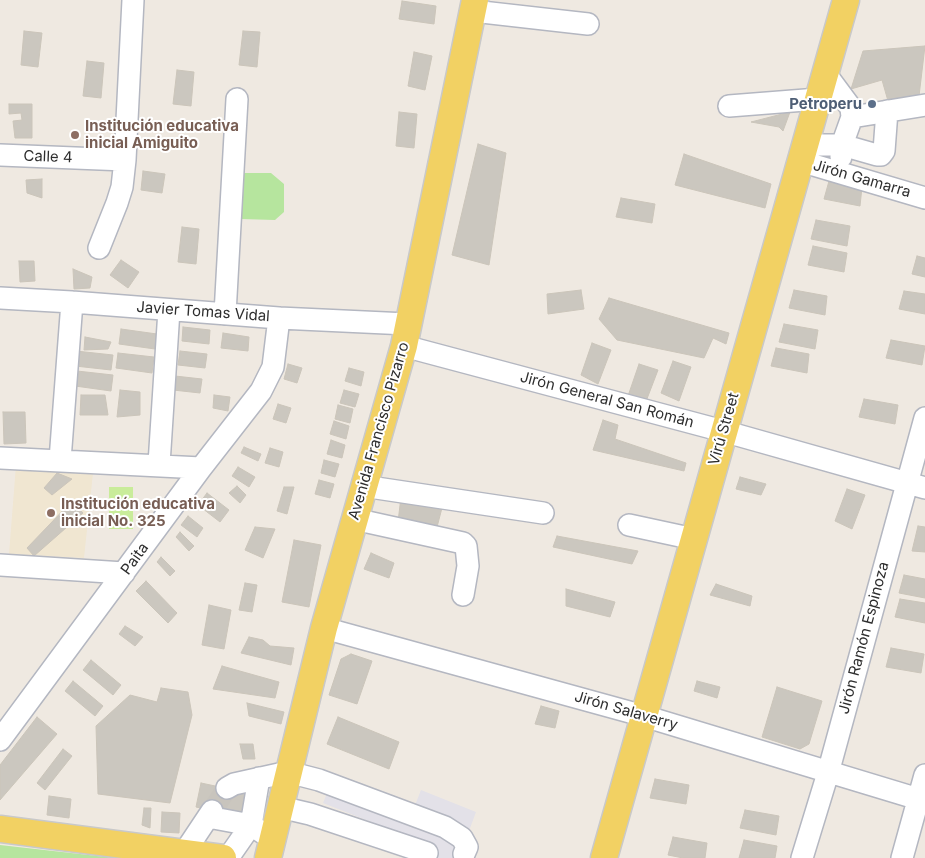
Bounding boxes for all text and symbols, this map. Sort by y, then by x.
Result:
place label: Petroperu [789,95,862,113]
marker: Petroperu [866,98,878,110]
place label: Institución educativa inicial Amiguito [85,117,239,152]
marker: Institución educativa inicial Amiguito [69,129,81,141]
street label: Calle 4 [23,147,73,167]
street label: Jirón Gamarra [811,156,913,202]
street label: Javier Tomas Vidal [136,298,270,326]
street label: Avenida Francisco Pizarro [345,340,413,522]
street label: Jirón General San Román [518,368,696,432]
street label: Virú Street [705,390,743,468]
place label: Institución educativa inicial No. 325 [61,495,215,530]
marker: Institución educativa inicial No. 325 [45,507,57,519]
street label: Paita [117,540,153,578]
street label: Jirón Ramón Espinoza [835,560,893,716]
street label: Jirón Salaverry [572,688,680,734]

